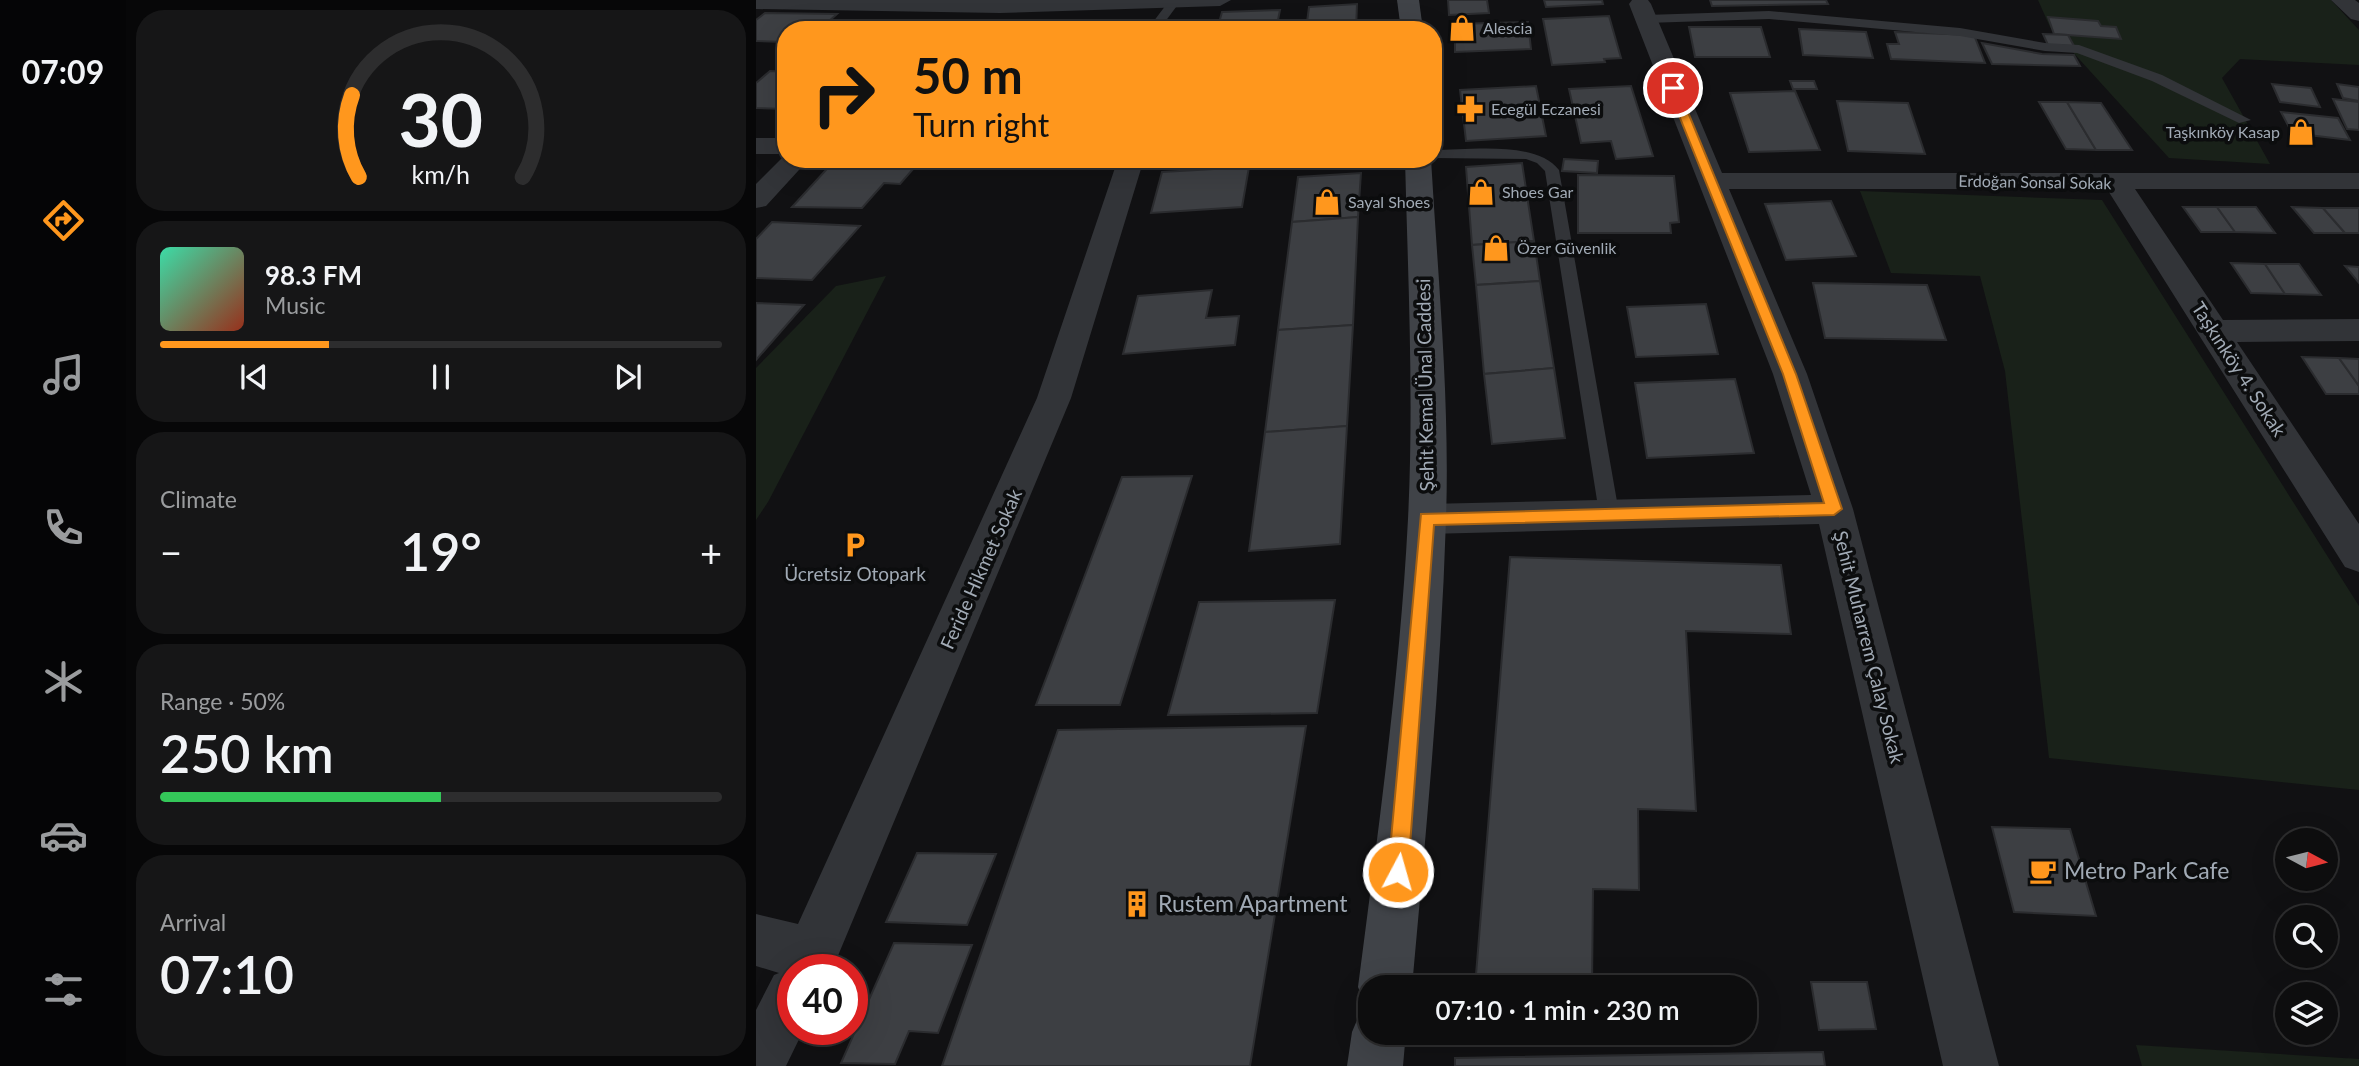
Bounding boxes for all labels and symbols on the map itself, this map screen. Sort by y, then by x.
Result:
shop icon: Alescia [1447,13,1477,43]
place label: Alescia [1483,18,1532,37]
pin [1643,58,1703,118]
pharmacy icon: Ecegül Eczanesi [1455,94,1485,124]
place label: Ecegül Eczanesi [1491,99,1601,118]
shop icon: Taşkınköy Kasap [2286,117,2316,147]
place label: Taşkınköy Kasap [2166,122,2280,141]
street label: Erdoğan Sonsal Sokak [1958,171,2113,192]
shop icon: Shoes Gar [1466,177,1496,207]
place label: Shoes Gar [1502,182,1574,201]
shop icon: Sayal Shoes [1312,187,1342,217]
place label: Sayal Shoes [1348,192,1430,211]
shop icon: Özer Güvenlik [1481,233,1511,263]
place label: Özer Güvenlik [1517,238,1617,257]
street label: Şehit Kemal Ünal Caddesi [1411,278,1438,492]
street label: Taşkınköy 4. Sokak [2187,297,2292,440]
street label: Feride Hikmet Sokak [935,485,1026,652]
street label: Şehit Muharrem Çalay Sokak [1829,528,1910,766]
parking icon: Ücretsiz Otopark [840,530,870,560]
place label: Ücretsiz Otopark [784,562,926,585]
north arrow [2275,828,2338,891]
position arrow [1361,835,1435,909]
cafe icon: Metro Park Cafe [2028,856,2058,886]
place label: Metro Park Cafe [2064,856,2229,884]
building icon: Rustem Apartment [1122,889,1152,919]
place label: Rustem Apartment [1158,889,1348,917]
speed limit sign: 40 [777,954,868,1045]

